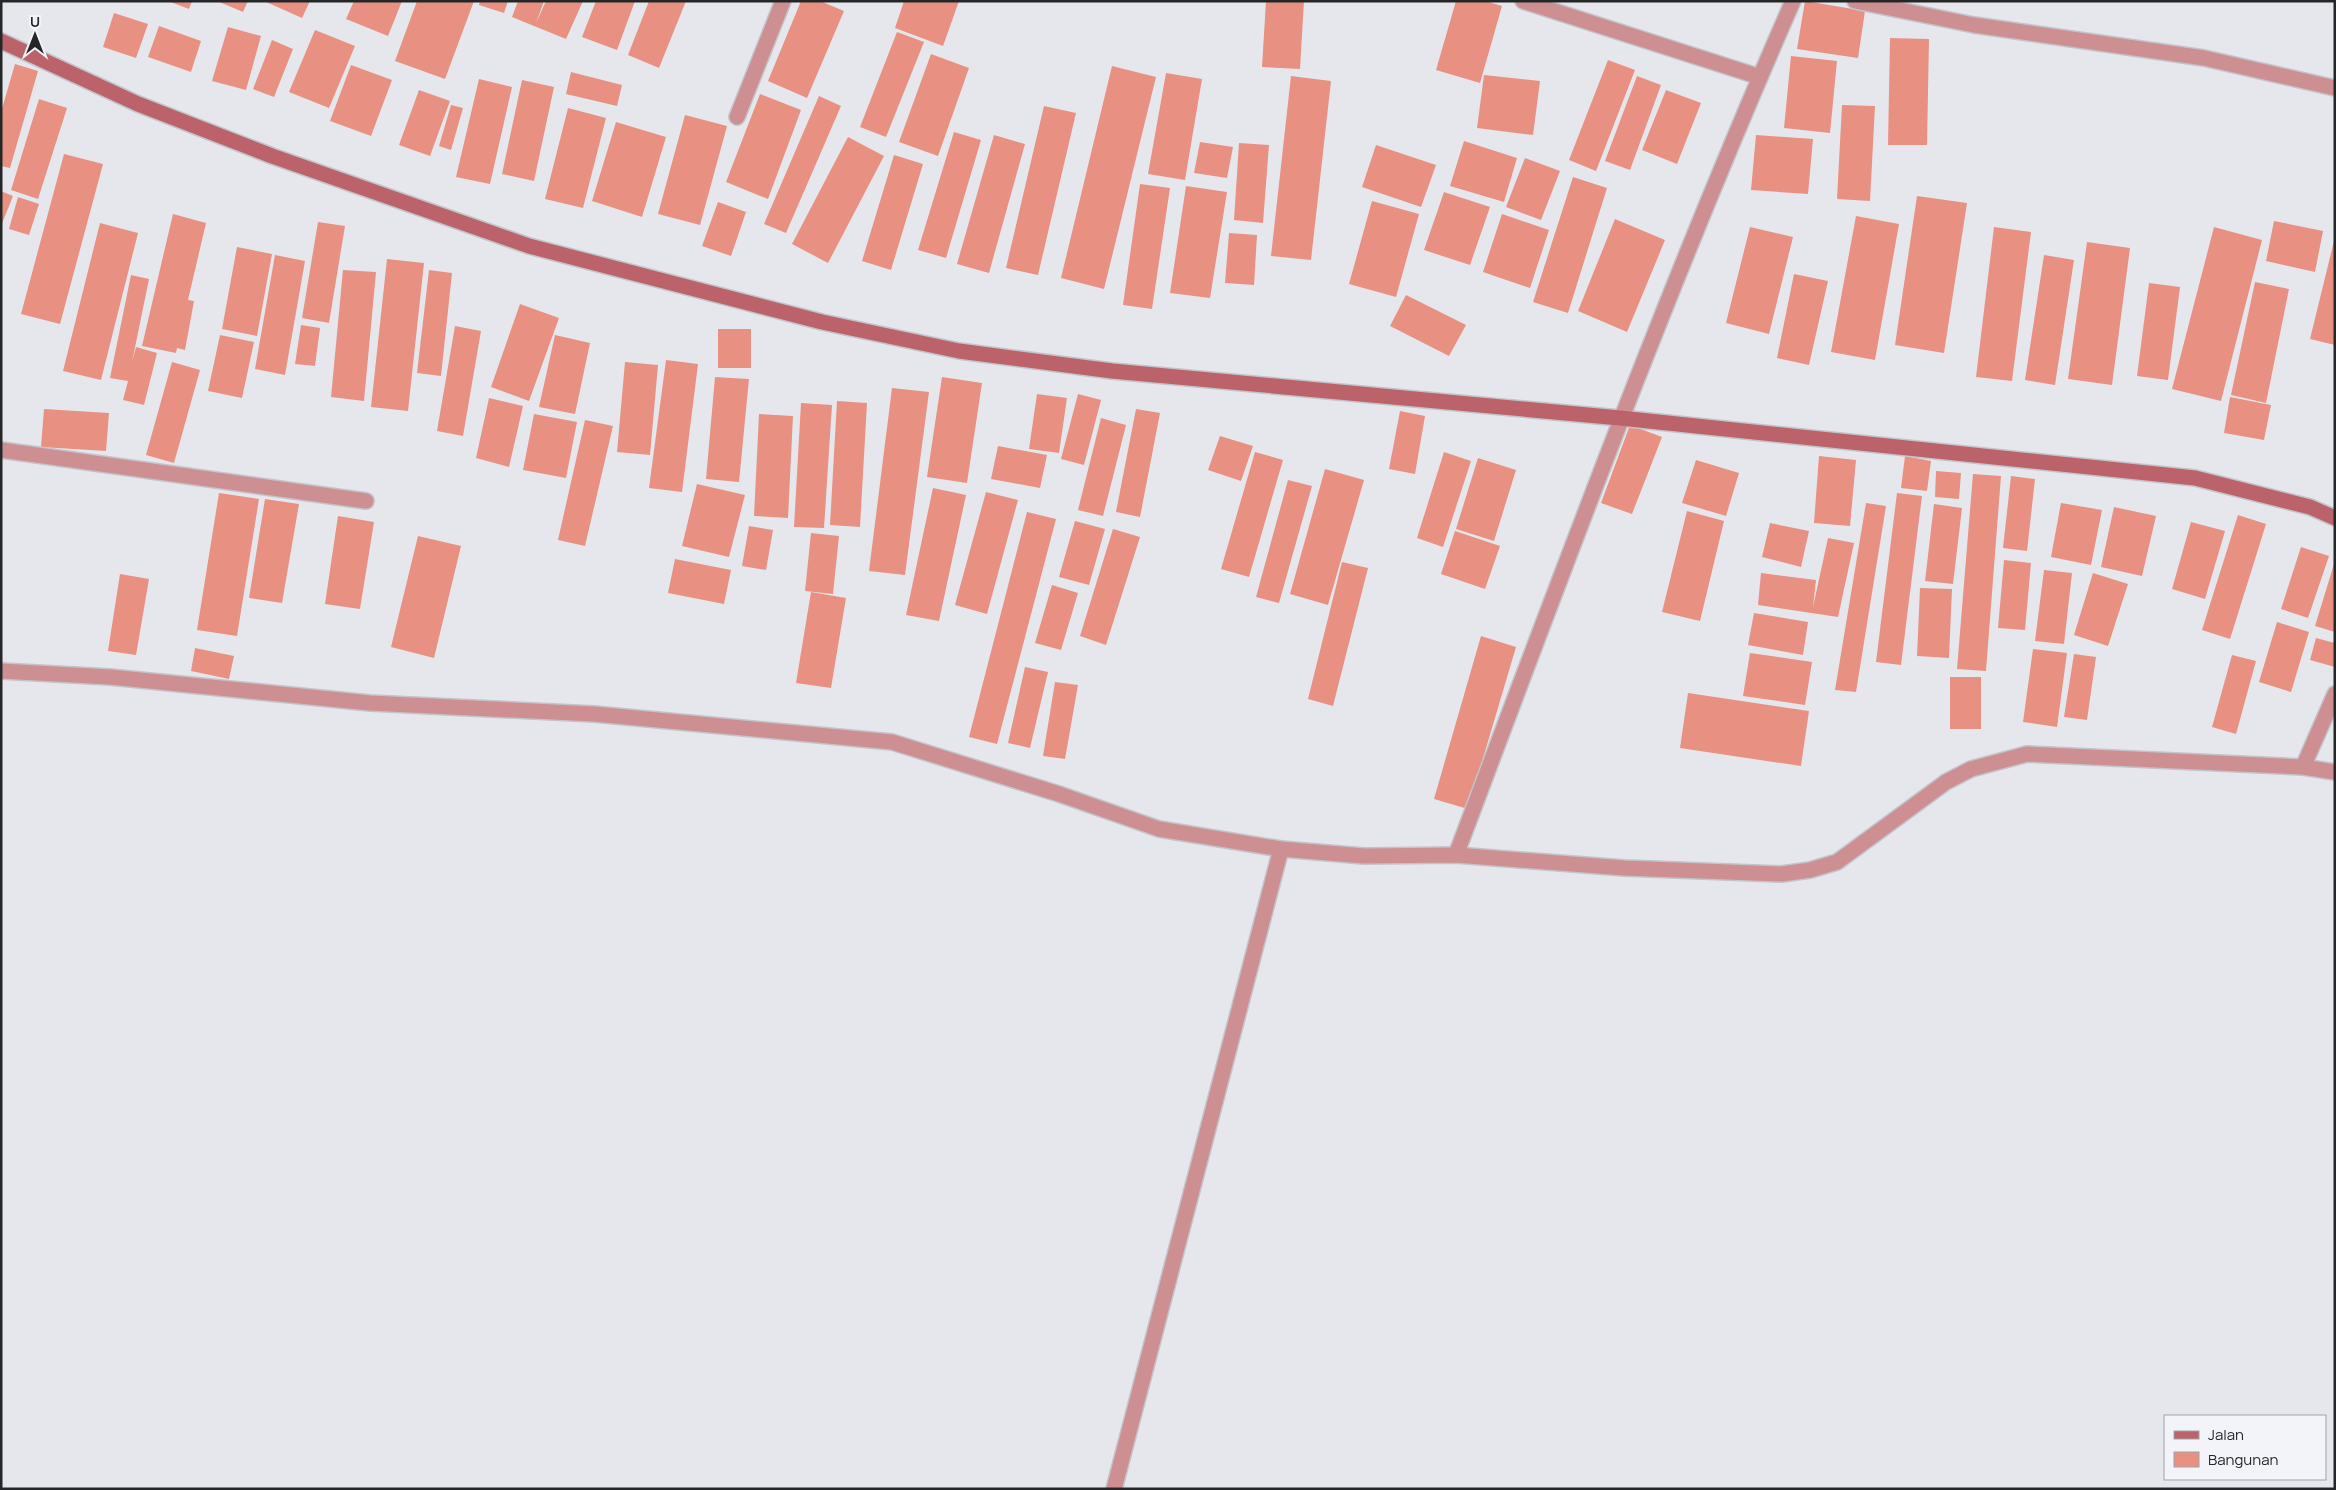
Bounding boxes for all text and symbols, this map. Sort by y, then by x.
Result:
north arrow [10,10,60,60]
text: U [30,12,40,31]
legend [2164,1415,2326,1480]
text: Jalan [2208,1424,2244,1445]
text: Bangunan [2208,1449,2278,1470]

